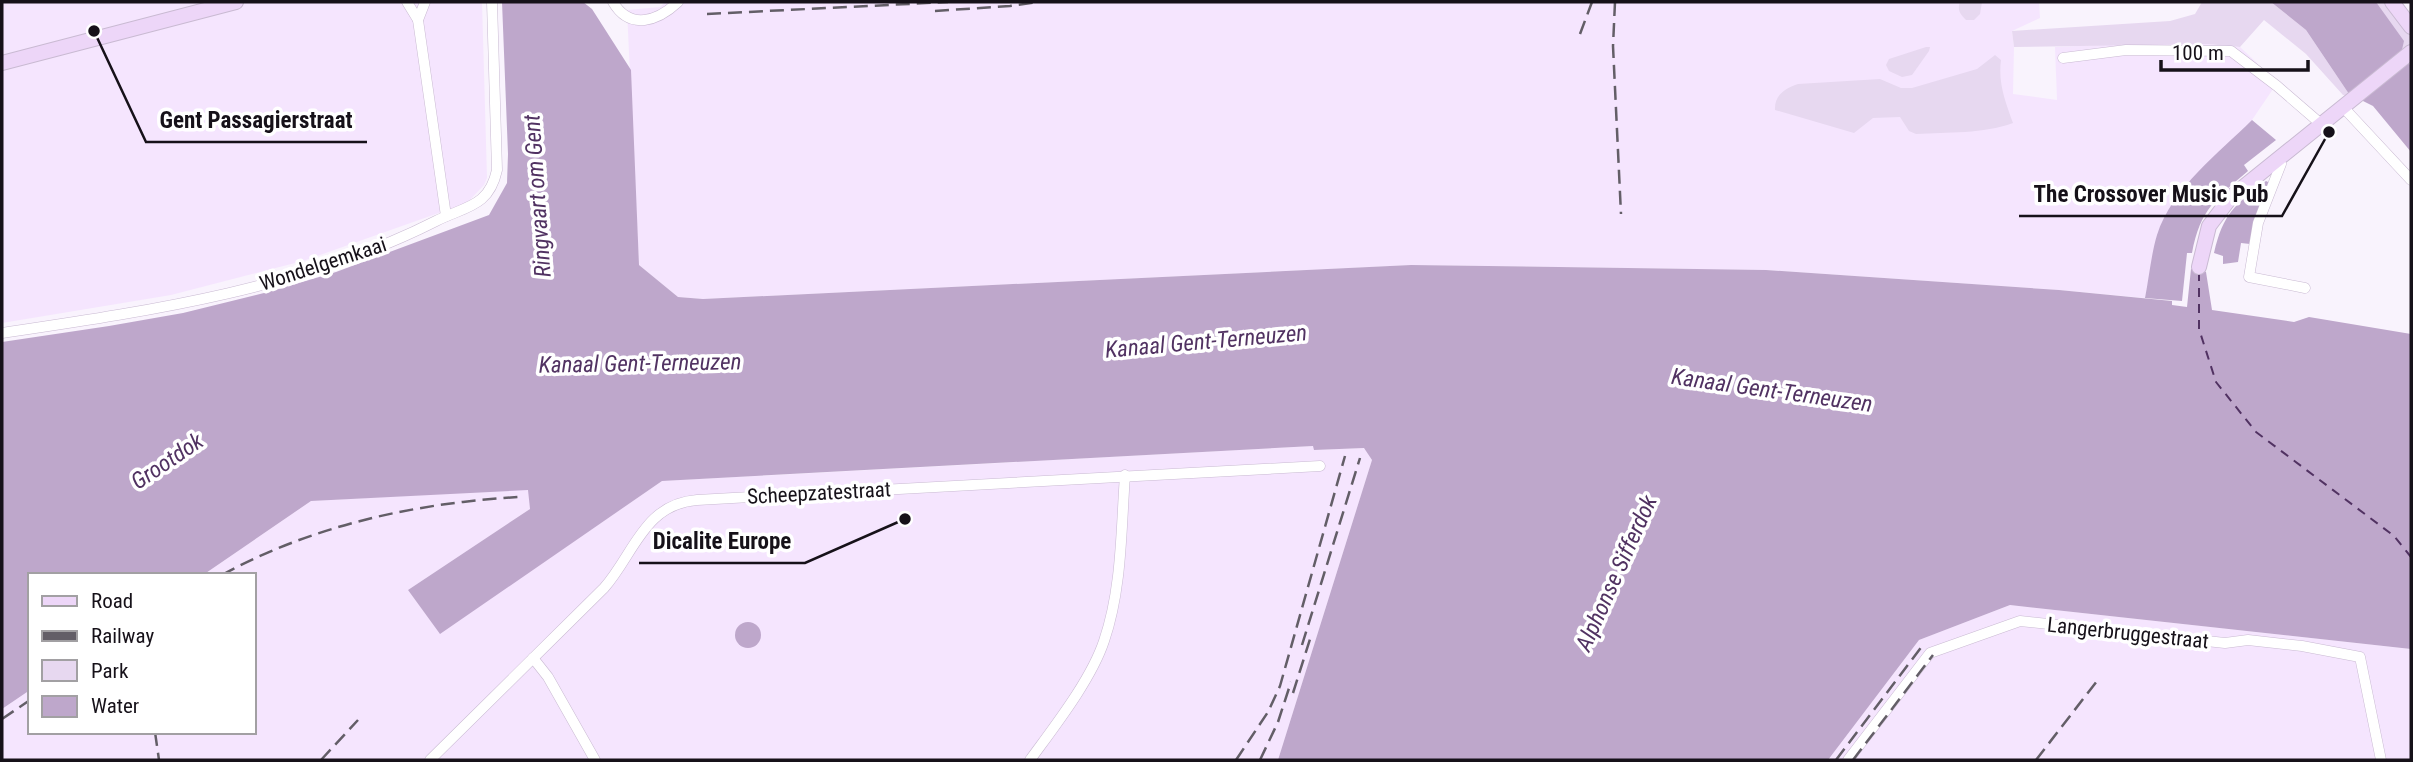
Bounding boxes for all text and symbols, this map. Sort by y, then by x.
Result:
scale bar [2161,28,2308,72]
text: 100 m [2172,41,2224,65]
callout: Gent Passagierstraat [146,98,367,142]
text: Gent Passagierstraat [159,107,353,134]
water label: Ringvaart om Gent [518,113,557,278]
callout: The Crossover Music Pub [2019,172,2282,216]
text: The Crossover Music Pub [2034,181,2268,208]
street label: Wondelgemkaai [257,232,389,296]
water label: Kanaal Gent-Terneuzen [1104,319,1308,364]
water label: Kanaal Gent-Terneuzen [538,348,742,379]
water label: Kanaal Gent-Terneuzen [1670,363,1874,418]
water label: Grootdok [126,427,209,495]
street label: Scheepzatestraat [746,477,892,509]
water label: Alphonse Sifferdok [1570,490,1663,656]
callout: Dicalite Europe [639,519,805,563]
text: Dicalite Europe [653,528,791,555]
legend [28,573,256,734]
text: Road [91,589,133,613]
street label: Langerbruggestraat [2046,613,2210,653]
text: Railway [91,624,154,648]
text: Park [91,659,129,683]
text: Water [91,694,139,718]

